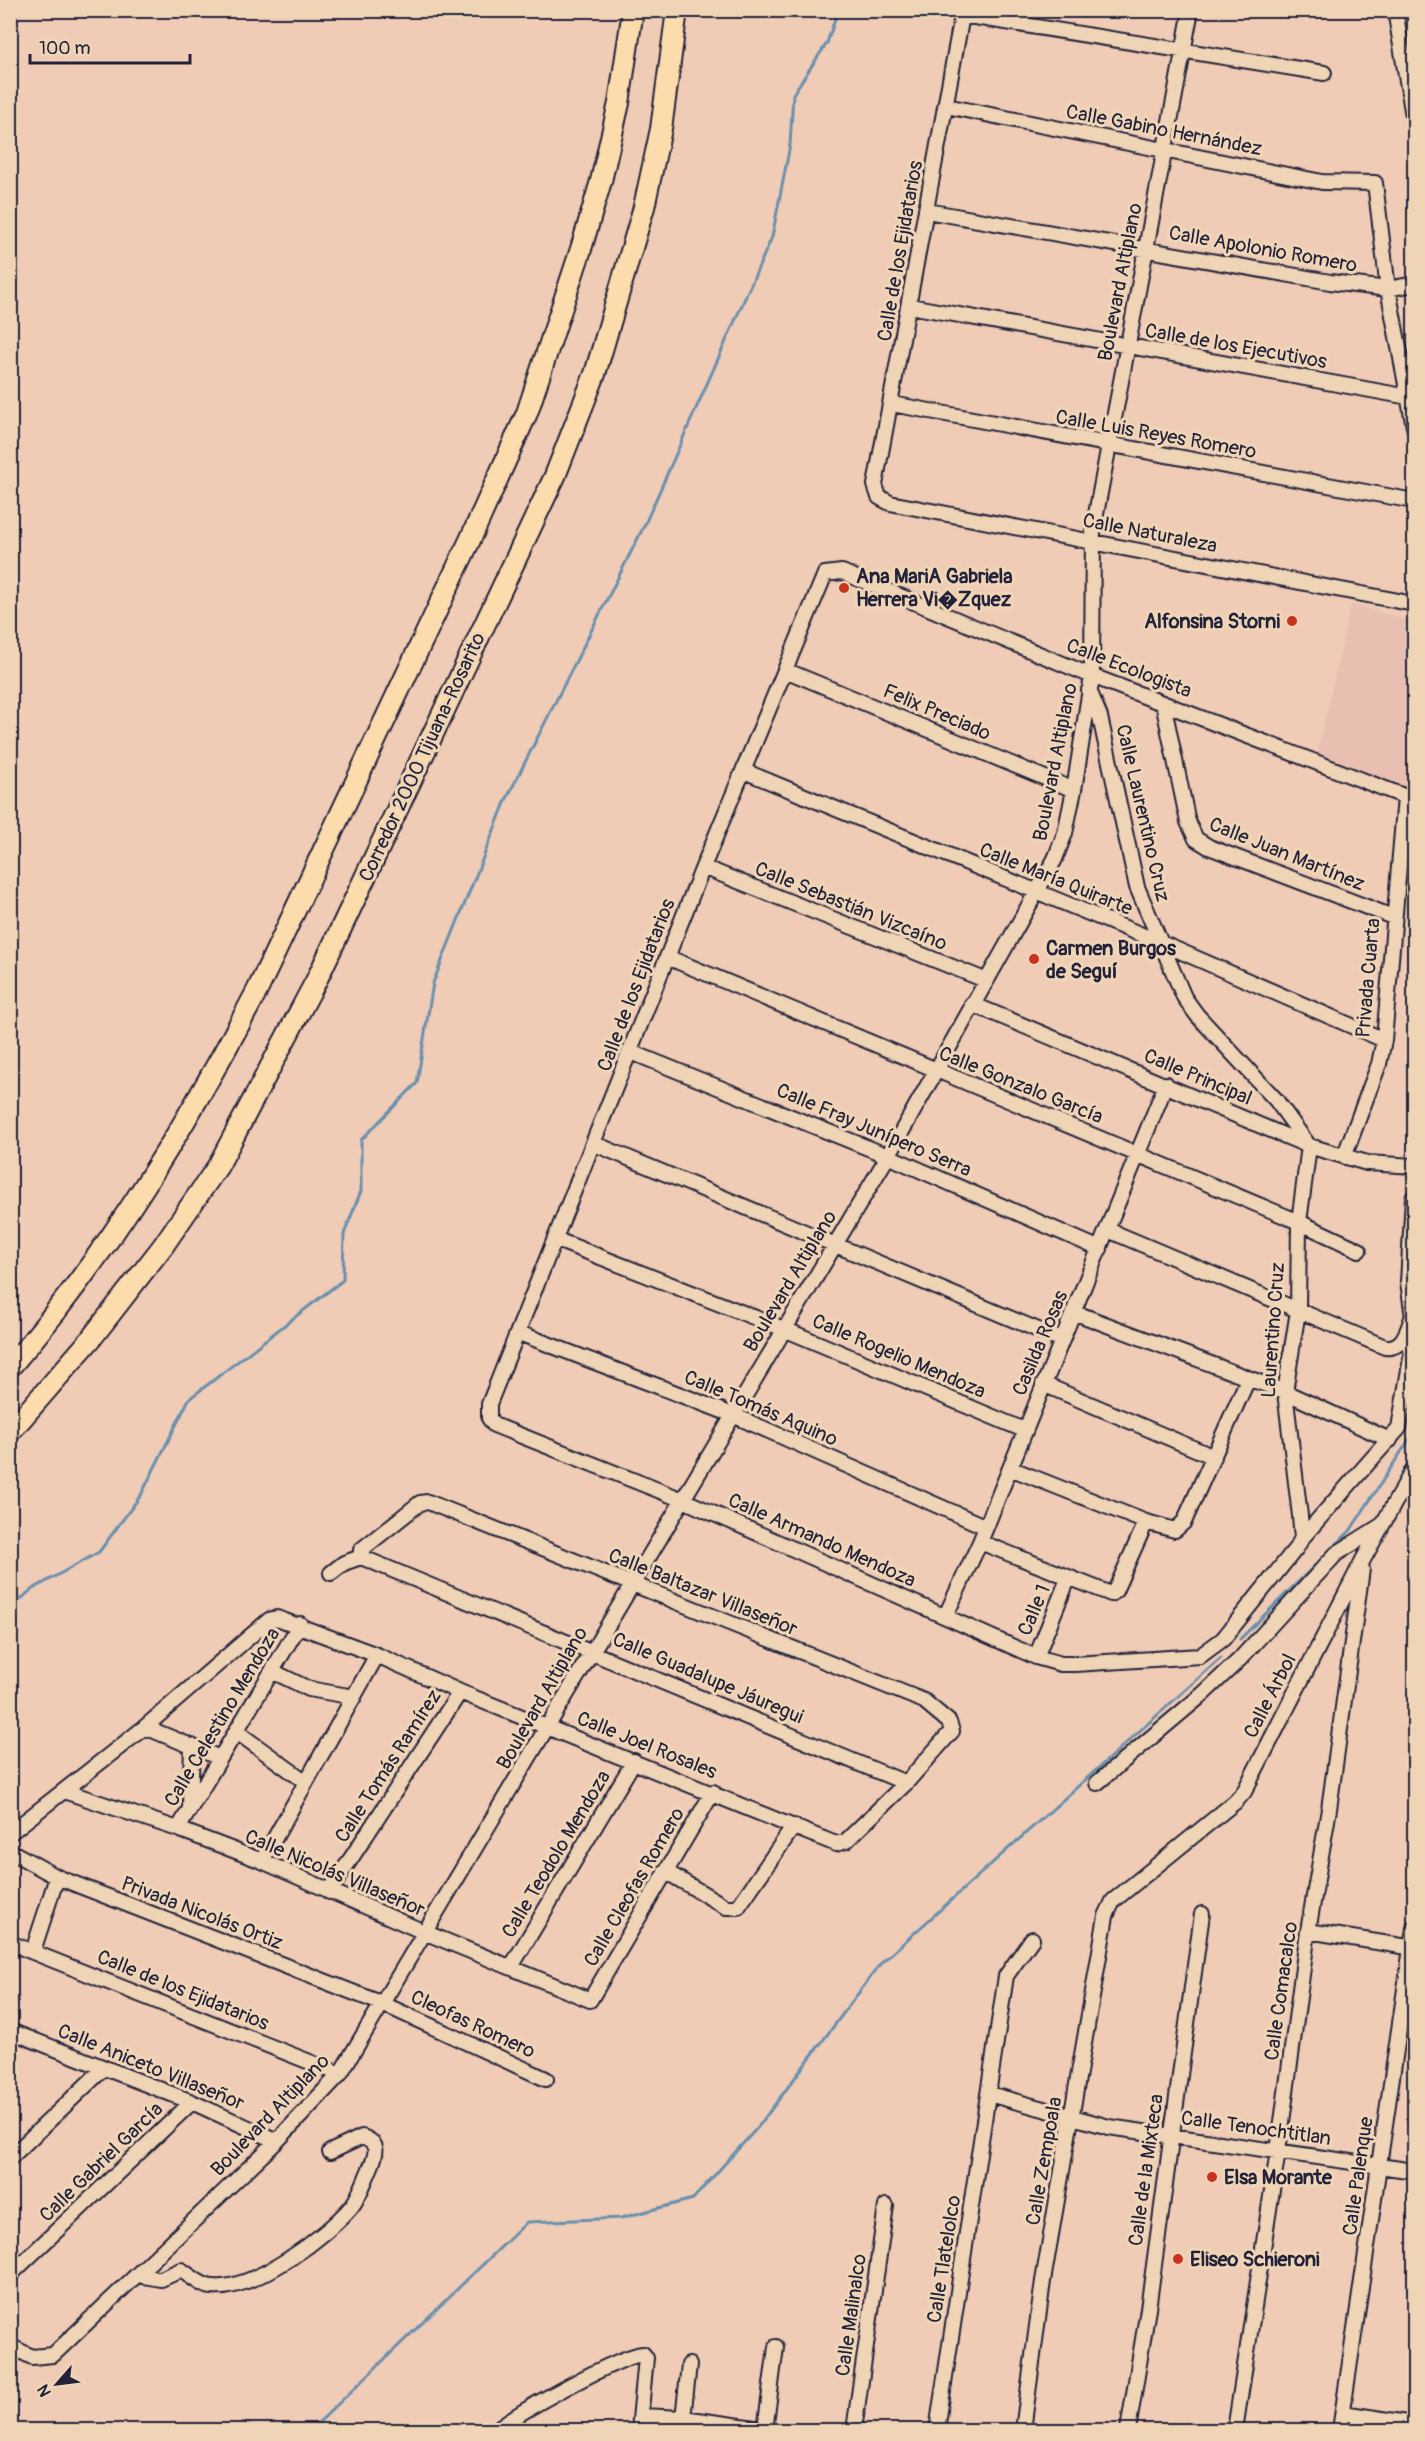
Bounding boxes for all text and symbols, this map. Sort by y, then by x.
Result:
scale bar [30,27,190,65]
text: 100 m [39,37,91,60]
street label: Calle Gabino Hernández [1064,99,1264,161]
street label: Calle de los Ejidatarios [872,159,928,343]
street label: Boulevard Altiplano [1092,201,1148,363]
street label: Calle Apolonio Romero [1167,220,1359,278]
street label: Calle de los Ejecutivos [1143,318,1329,374]
street label: Calle Luis Reyes Romero [1054,404,1259,464]
street label: Calle Naturaleza [1081,508,1219,558]
place label: Ana MariA Gabriela Herrera Vi�Zquez [856,564,1013,612]
marker: Ana MariA Gabriela Herrera Vi�Zquez [837,581,851,595]
place label: Alfonsina Storni [1144,609,1280,634]
marker: Alfonsina Storni [1285,614,1299,628]
street label: Corredor 2000 Tijuana-Rosarito [353,628,491,886]
street label: Calle Ecologista [1063,633,1195,703]
street label: Felix Preciado [879,678,995,746]
street label: Boulevard Altiplano [1027,681,1083,843]
street label: Calle Laurentino Cruz [1110,722,1176,904]
street label: Calle Juan Martínez [1206,811,1368,897]
street label: Calle María Quirarte [976,837,1136,921]
street label: Calle Sebastián Vizcaíno [751,856,951,956]
street label: Calle de los Ejidatarios [592,895,681,1075]
street label: Privada Cuarta [1350,917,1386,1039]
place label: Carmen Burgos de Seguí [1046,936,1176,984]
marker: Carmen Burgos de Seguí [1027,952,1041,966]
street label: Calle Gonzalo García [935,1041,1107,1129]
street label: Calle Principal [1140,1043,1256,1111]
street label: Calle Fray Junípero Serra [773,1078,975,1182]
street label: Boulevard Altiplano [738,1205,842,1356]
street label: Laurentino Cruz [1256,1261,1290,1399]
street label: Casilda Rosas [1007,1287,1073,1399]
street label: Calle Rogelio Mendoza [808,1308,990,1404]
street label: Calle Tomás Aquino [680,1364,842,1452]
street label: Calle Armando Mendoza [724,1487,920,1593]
street label: Calle Baltazar Villaseñor [605,1543,801,1641]
street label: Calle 1 [1012,1581,1056,1639]
street label: Boulevard Altiplano [491,1622,593,1774]
street label: Calle Celestino Mendoza [159,1623,285,1811]
street label: Calle Guadalupe Jáuregui [609,1626,807,1730]
street label: Calle Árbol [1238,1650,1302,1742]
street label: Calle Tomás Ramírez [329,1685,447,1847]
street label: Calle Joel Rosales [573,1706,721,1784]
street label: Calle Teodolo Mendoza [496,1766,616,1942]
street label: Calle Cleofas Romero [578,1803,690,1971]
street label: Calle Nicolás Villaseñor [241,1824,429,1922]
street label: Privada Nicolás Ortiz [118,1871,286,1955]
street label: Calle Comacalco [1259,1920,1303,2062]
street label: Calle de los Ejidatarios [93,1944,273,2036]
street label: Cleofas Romero [407,1984,539,2064]
street label: Calle Aniceto Villaseñor [54,2018,248,2116]
street label: Boulevard Altiplano [205,2048,335,2181]
street label: Calle de la Mixteca [1123,2092,1169,2248]
street label: Calle Zempoala [1020,2095,1068,2227]
street label: Calle Gabriel García [34,2097,168,2227]
street label: Calle Tenochtitlan [1179,2105,1333,2151]
street label: Calle Palenque [1337,2115,1379,2237]
place label: Elsa Morante [1224,2165,1333,2190]
marker: Elsa Morante [1205,2170,1219,2184]
street label: Calle Tlatelolco [922,2193,966,2325]
place label: Eliseo Schieroni [1190,2247,1320,2272]
street label: Calle Malinalco [830,2252,872,2378]
marker: Eliseo Schieroni [1171,2252,1185,2266]
north arrow [27,2354,87,2414]
text: N [33,2381,56,2400]

